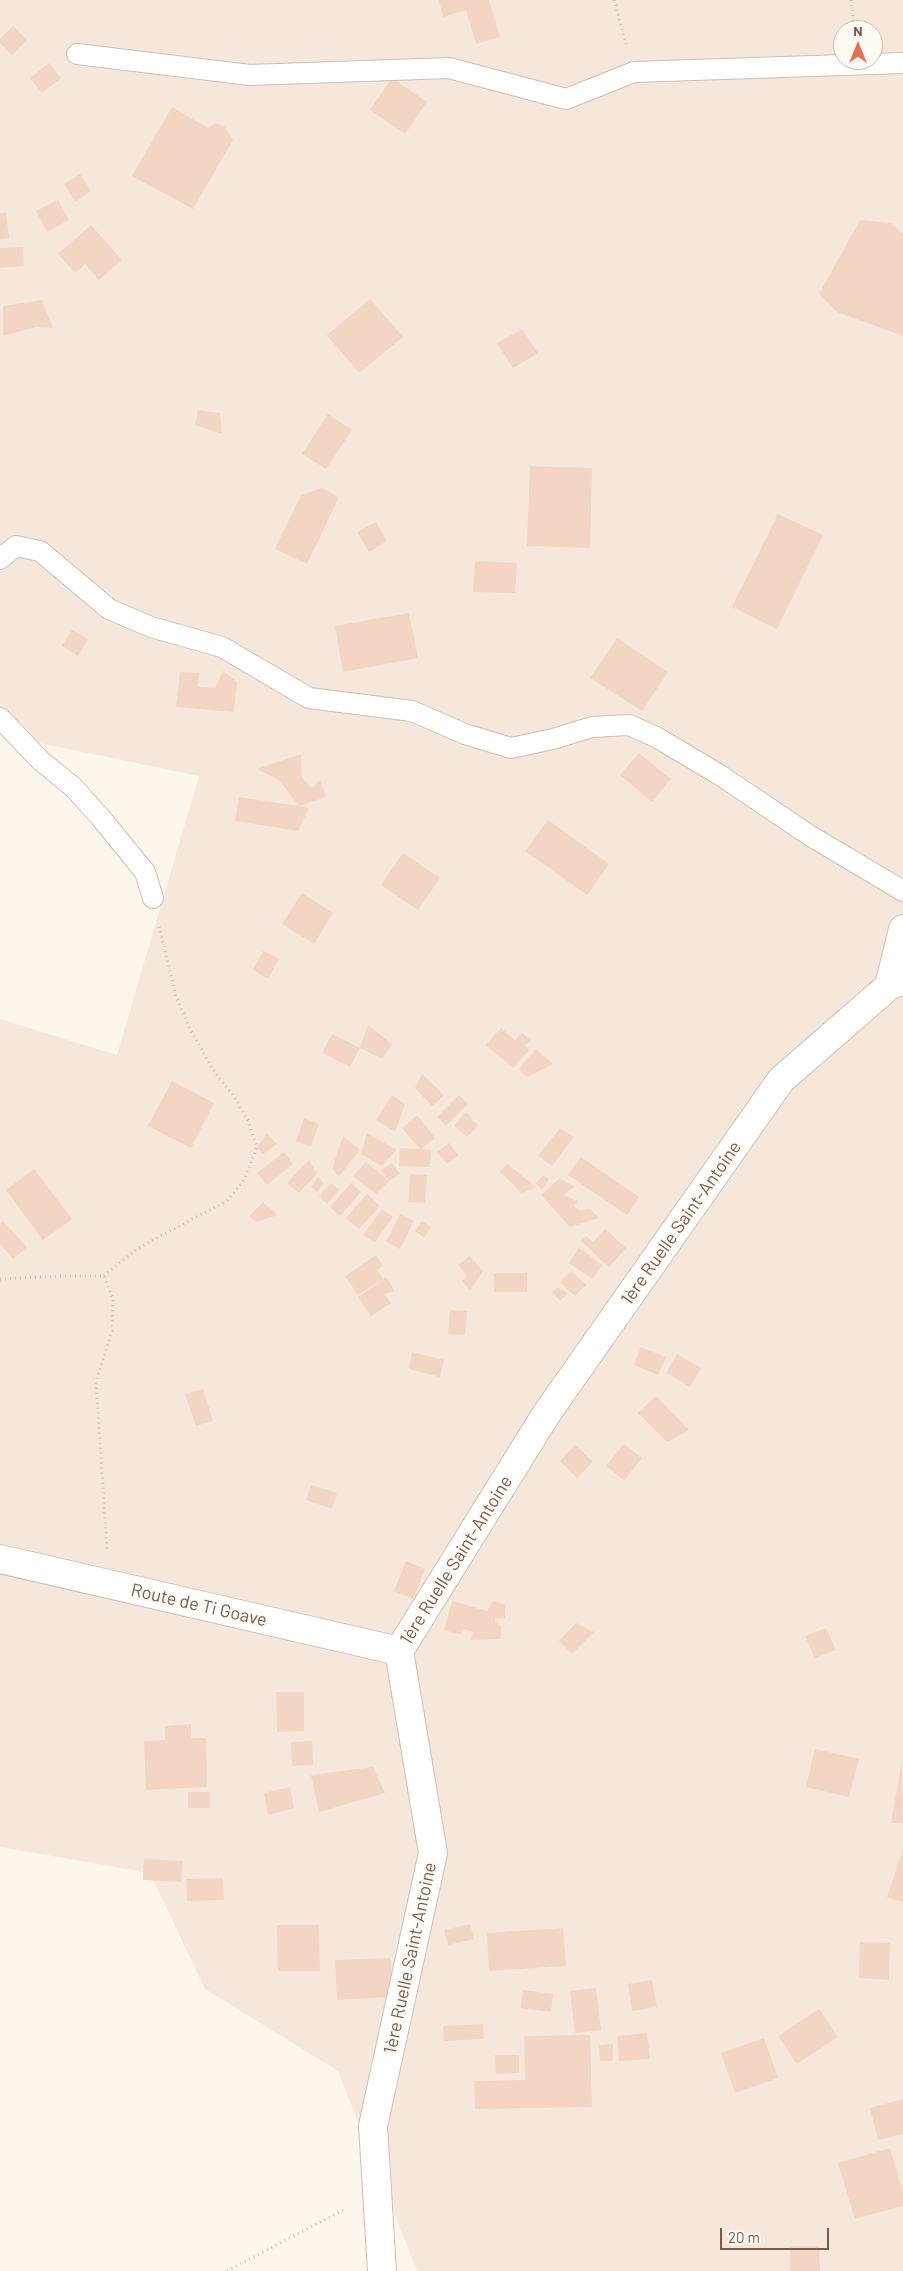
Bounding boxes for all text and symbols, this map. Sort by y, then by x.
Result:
north arrow [833,20,883,70]
text: N [853,22,863,39]
street label: 1ère Ruelle Saint-Antoine [616,1137,746,1309]
street label: 1ère Ruelle Saint-Antoine [395,1472,517,1648]
street label: Route de Ti Goave [129,1579,269,1631]
street label: 1ère Ruelle Saint-Antoine [379,1860,441,2056]
scale bar [723,2218,832,2250]
text: 20 m [728,2228,760,2246]

